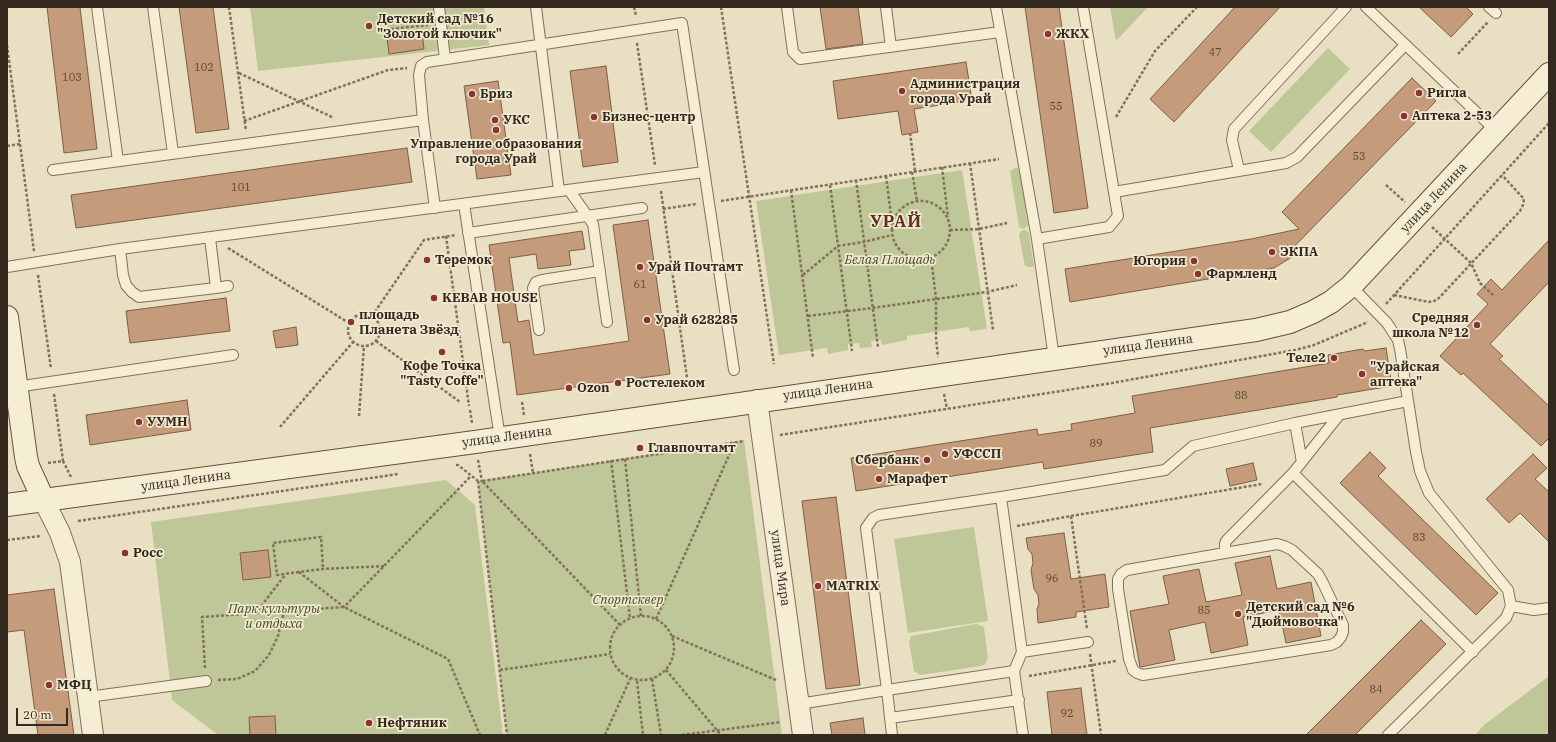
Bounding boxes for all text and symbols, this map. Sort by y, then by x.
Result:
place label: Детский сад №16 "Золотой ключик" [377,11,502,42]
marker: Детский сад №16 "Золотой ключик" [364,21,374,31]
place label: ЖКХ [1056,26,1089,42]
marker: ЖКХ [1043,29,1053,39]
house number: 47 [1208,46,1222,60]
house number: 102 [194,61,214,75]
house number: 103 [62,71,82,85]
place label: Администрация города Урай [910,76,1020,107]
place label: Ригла [1427,85,1467,101]
place label: Бриз [480,86,513,102]
marker: Администрация города Урай [897,86,907,96]
marker: Ригла [1414,88,1424,98]
marker: Бриз [467,89,477,99]
house number: 55 [1049,100,1063,114]
place label: Аптека 2-53 [1412,108,1492,124]
place label: Бизнес-центр [602,109,696,125]
marker: Аптека 2-53 [1399,111,1409,121]
place label: УКС [503,112,530,128]
marker: Бизнес-центр [589,112,599,122]
marker: УКС [490,115,500,125]
marker: Управление образования города Урай [491,125,501,135]
place label: Управление образования города Урай [410,136,582,167]
house number: 53 [1352,150,1366,164]
street label: улица Ленина [1398,160,1470,236]
house number: 101 [231,181,251,195]
district label: УРАЙ [870,212,922,232]
place label: ЭКПА [1280,244,1318,260]
marker: ЭКПА [1267,247,1277,257]
place label: Теремок [435,252,492,268]
park label: Белая Площадь [845,252,935,268]
place label: Югория [1133,253,1186,269]
marker: Теремок [422,255,432,265]
marker: Югория [1189,256,1199,266]
place label: Урай Почтамт [648,259,743,275]
marker: Урай Почтамт [635,262,645,272]
place label: Фармленд [1206,266,1277,282]
marker: Фармленд [1193,269,1203,279]
house number: 61 [633,278,647,292]
place label: KEBAB HOUSE [442,290,538,306]
marker: KEBAB HOUSE [429,293,439,303]
place label: площадь Планета Звёзд [359,307,459,338]
place label: Средняя школа №12 [1392,310,1469,341]
place label: Урай 628285 [655,312,738,328]
marker: Урай 628285 [642,315,652,325]
marker: площадь Планета Звёзд [346,317,356,327]
marker: Средняя школа №12 [1472,320,1482,330]
street label: улица Ленина [1102,331,1194,359]
marker: Кофе Точка "Tasty Coffe" [437,347,447,357]
place label: Теле2 [1286,350,1326,366]
marker: Теле2 [1329,353,1339,363]
place label: Кофе Точка "Tasty Coffe" [400,358,484,389]
place label: "Урайская аптека" [1370,359,1440,390]
marker: "Урайская аптека" [1357,369,1367,379]
place label: Ростелеком [626,375,705,391]
street label: улица Ленина [782,376,874,404]
marker: Ростелеком [613,378,623,388]
place label: Ozon [577,380,610,396]
marker: Ozon [564,383,574,393]
house number: 88 [1234,389,1248,403]
place label: УУМН [147,414,188,430]
marker: УУМН [134,417,144,427]
street label: улица Ленина [461,423,553,451]
house number: 89 [1089,437,1103,451]
place label: Главпочтамт [648,440,736,456]
marker: Главпочтамт [635,443,645,453]
place label: УФССП [953,446,1001,462]
marker: УФССП [940,449,950,459]
place label: Сбербанк [855,452,919,468]
marker: Сбербанк [922,455,932,465]
street label: улица Ленина [140,467,232,495]
place label: Марафет [887,471,948,487]
marker: Марафет [874,474,884,484]
street label: улица Мира [767,529,793,607]
house number: 83 [1412,531,1426,545]
place label: Росс [133,545,163,561]
marker: Росс [120,548,130,558]
house number: 96 [1045,572,1059,586]
place label: MATRIX [826,578,879,594]
marker: MATRIX [813,581,823,591]
park label: Спортсквер [593,592,663,608]
place label: Детский сад №6 "Дюймовочка" [1246,599,1355,630]
park label: Парк культуры и отдыха [228,601,320,632]
house number: 85 [1197,604,1211,618]
marker: Детский сад №6 "Дюймовочка" [1233,609,1243,619]
place label: МФЦ [57,677,91,693]
marker: МФЦ [44,680,54,690]
house number: 84 [1369,683,1383,697]
scale bar [18,700,70,726]
text: 20 m [23,707,52,722]
house number: 92 [1060,707,1074,721]
place label: Нефтяник [377,715,447,731]
marker: Нефтяник [364,718,374,728]

